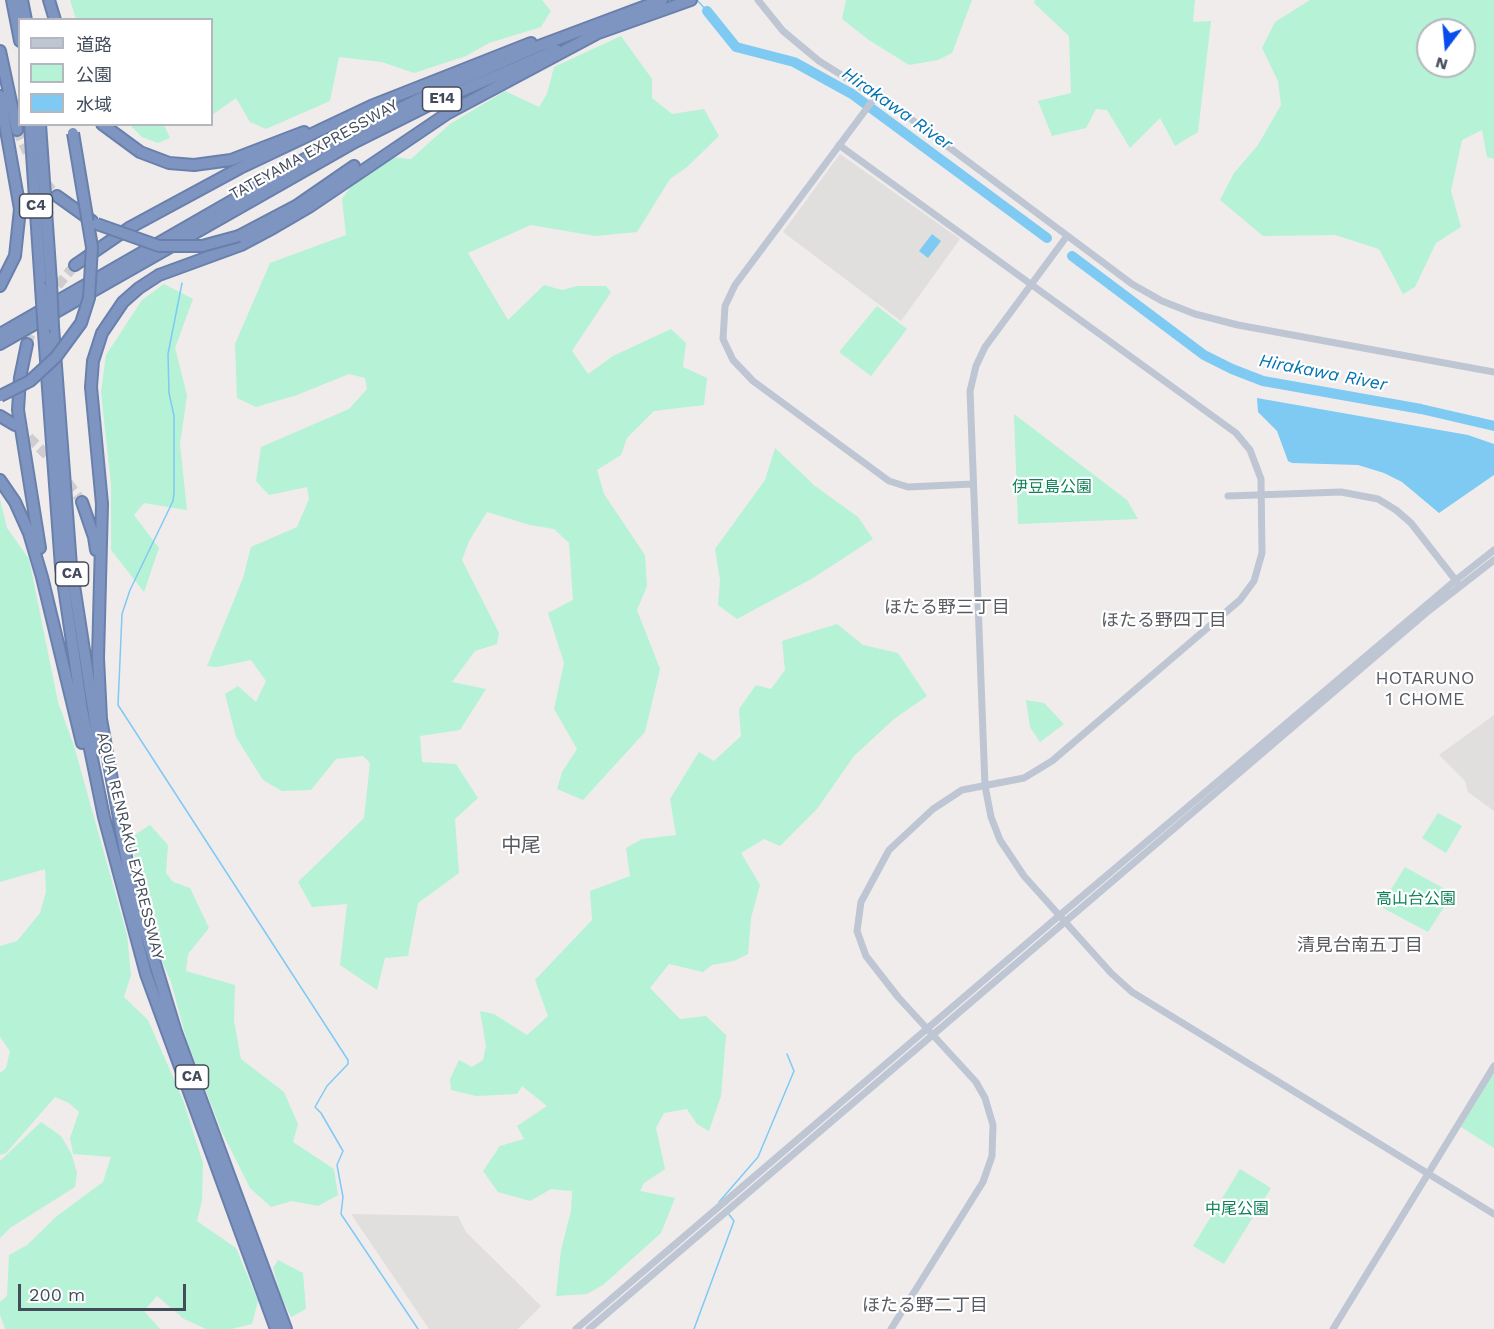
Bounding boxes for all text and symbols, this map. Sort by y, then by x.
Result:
legend [18,18,213,126]
north arrow [1416,18,1476,78]
text: 道路 [76,34,112,55]
text: N [1433,53,1450,75]
water label: Hirakawa River [838,63,956,155]
text: 公園 [76,64,112,85]
road number: E14 [422,87,462,111]
text: 水域 [76,94,112,115]
street label: TATEYAMA EXPRESSWAY [226,96,402,204]
road number: C4 [20,194,52,218]
water label: Hirakawa River [1257,350,1389,396]
park label: 伊豆島公園 [1012,477,1092,497]
road number: CA [56,562,88,586]
district label: ほたる野三丁目 [884,597,1010,619]
district label: ほたる野四丁目 [1101,610,1227,632]
district label: HOTARUNO 1 CHOME [1370,668,1480,710]
street label: AQUA RENRAKU EXPRESSWAY [92,730,168,962]
district label: 中尾 [501,834,541,858]
park label: 高山台公園 [1376,889,1456,909]
district label: 清見台南五丁目 [1297,935,1423,957]
road number: CA [176,1065,208,1089]
park label: 中尾公園 [1205,1199,1269,1219]
scale bar [21,1272,189,1310]
text: 200 m [29,1284,85,1305]
district label: ほたる野二丁目 [862,1295,988,1317]

